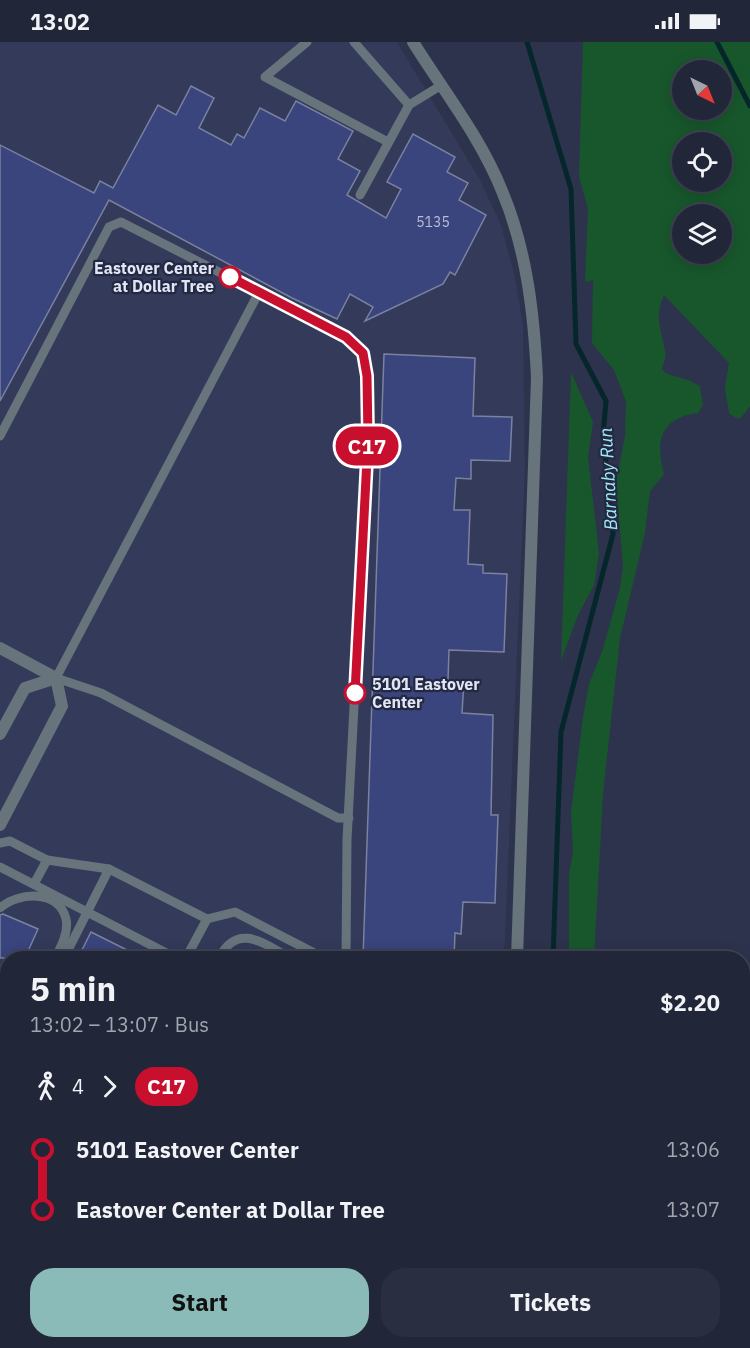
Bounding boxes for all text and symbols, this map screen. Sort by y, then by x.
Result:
text: 13:02 [30,7,90,36]
north arrow [672,60,732,120]
map controls [672,60,732,264]
button: locate [672,132,732,192]
button: layers [672,204,732,264]
house number: 5135 [416,213,450,231]
place label: Eastover Center at Dollar Tree [94,258,215,296]
marker: Eastover Center at Dollar Tree [219,266,241,288]
line badge: C17 [332,426,401,466]
water label: Barnaby Run [594,427,622,531]
text: C17 [348,432,386,460]
place label: 5101 Eastover Center [372,674,480,712]
marker: 5101 Eastover Center [344,682,366,704]
text: 5 min [30,967,116,1010]
text: $2.20 [660,988,720,1017]
text: 13:02 – 13:07 · Bus [30,1011,209,1038]
icon: walk [30,1070,63,1103]
icon: forward [93,1070,126,1103]
text: C17 [147,1072,186,1100]
text: 4 [72,1073,84,1100]
text: 5101 Eastover Center [76,1135,299,1164]
text: 13:06 [666,1136,720,1163]
text: Eastover Center at Dollar Tree [76,1195,385,1224]
text: 13:07 [666,1196,720,1223]
button: Start [30,1268,369,1337]
button: Tickets [381,1268,720,1337]

